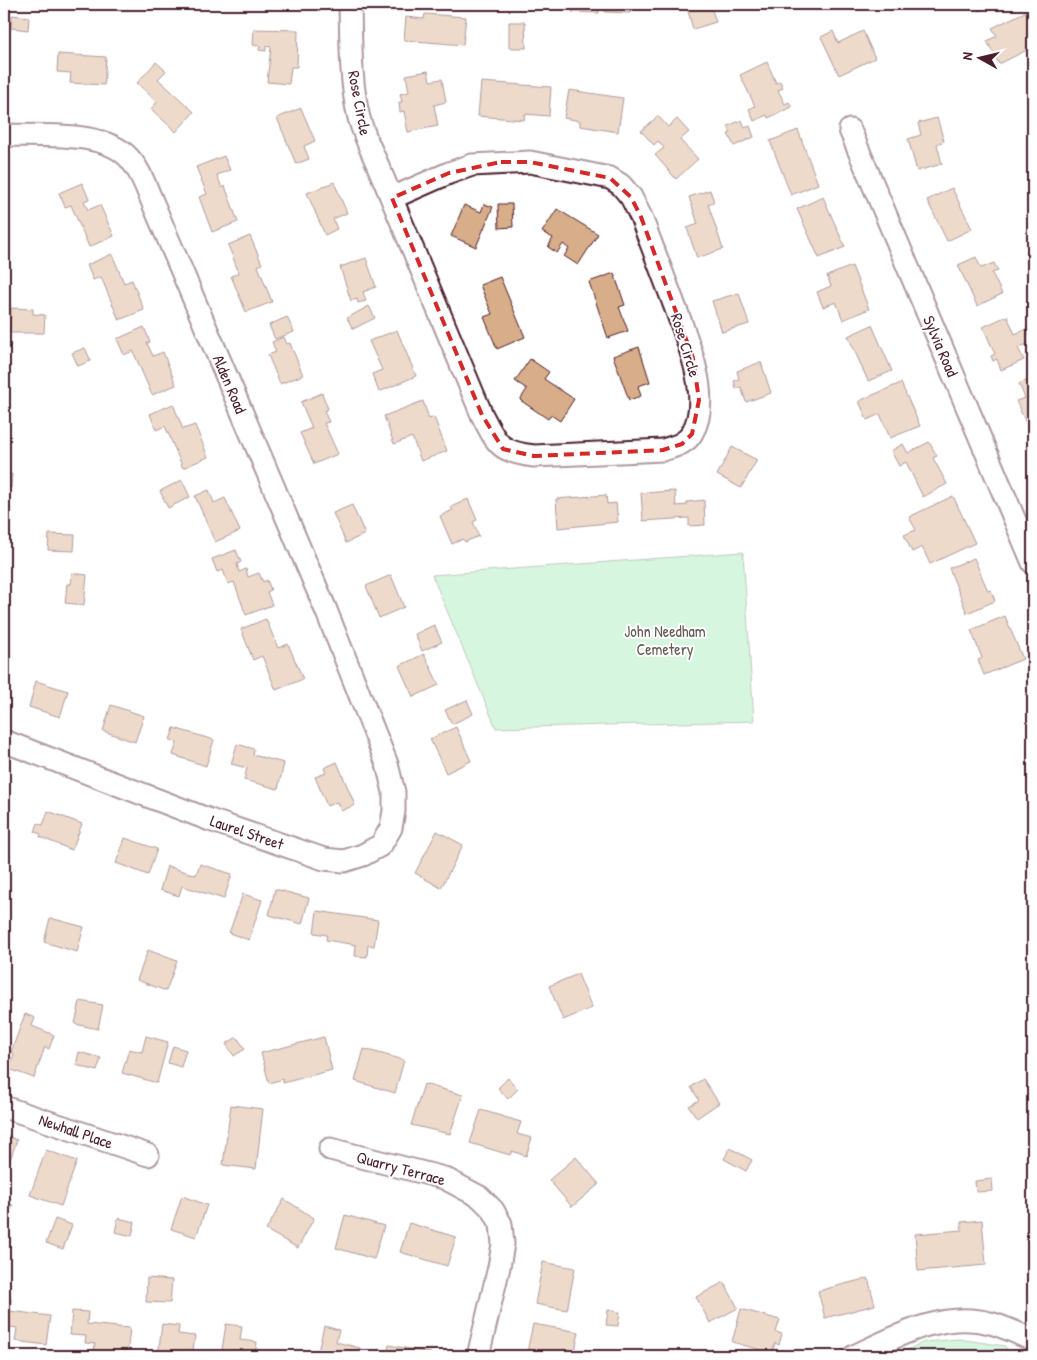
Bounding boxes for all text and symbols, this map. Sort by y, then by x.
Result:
north arrow [954,32,1004,82]
text: N [957,51,977,61]
street label: Rose Circle [343,69,377,138]
street label: Rose Circle [666,311,706,380]
street label: Sylvia Road [918,312,964,380]
street label: Alden Road [208,351,252,417]
park label: John Needham Cemetery [624,620,706,660]
street label: Laurel Street [207,809,287,855]
street label: Newhall Place [36,1108,116,1154]
street label: Quarry Terrace [354,1146,448,1191]

